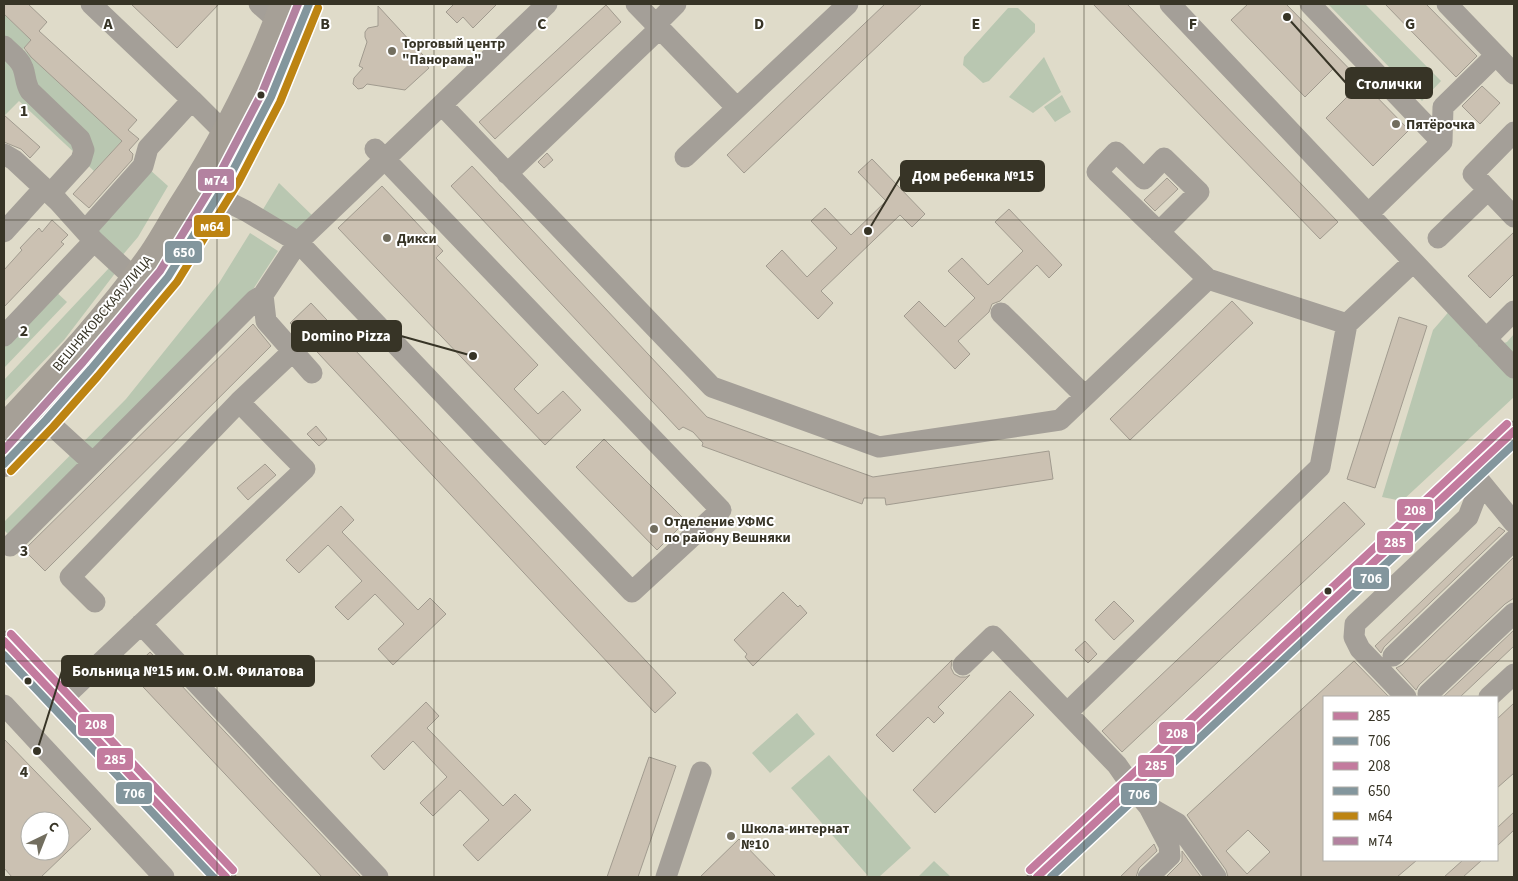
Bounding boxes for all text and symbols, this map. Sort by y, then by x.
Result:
text: A [102,13,113,35]
text: B [320,13,330,35]
text: C [537,13,547,35]
text: D [754,13,764,35]
text: E [972,13,980,35]
text: F [1189,13,1197,35]
text: G [1405,13,1415,35]
place label: Торговый центр "Панорама" [402,34,505,70]
marker: Торговый центр "Панорама" [386,45,398,57]
callout: Столички [1346,68,1432,98]
text: Столички [1356,74,1422,95]
unlabelled marker [256,90,266,100]
text: 1 [20,100,28,122]
place label: Пятёрочка [1406,115,1475,135]
marker: Пятёрочка [1390,118,1402,130]
callout: Дом ребенка №15 [901,161,1044,191]
text: Дом ребенка №15 [912,166,1034,187]
line badge: м74 [197,168,235,192]
text: м74 [204,171,229,191]
line badge: м64 [193,214,231,238]
text: м64 [200,217,225,237]
place label: Дикси [397,229,437,249]
marker: Дикси [381,232,393,244]
line badge: 650 [164,240,203,264]
text: 650 [173,243,195,263]
street label: ВЕШНЯКОВСКАЯ УЛИЦА [48,251,158,376]
text: 2 [20,320,28,342]
callout: Domino Pizza [292,321,401,351]
text: Domino Pizza [301,326,391,347]
line badge: 208 [1396,498,1434,522]
text: 208 [1404,501,1426,521]
place label: Отделение УФМС по району Вешняки [664,512,791,548]
marker: Отделение УФМС по району Вешняки [648,523,660,535]
line badge: 285 [1376,530,1414,554]
text: 285 [1384,533,1406,553]
text: 3 [20,540,28,562]
line badge: 706 [1352,566,1390,590]
text: 706 [1360,569,1382,589]
unlabelled marker [1323,586,1333,596]
callout: Больница №15 им. О.М. Филатова [62,656,314,686]
text: Больница №15 им. О.М. Филатова [72,661,304,682]
unlabelled marker [23,676,33,686]
legend [1323,696,1498,861]
text: 285 [1368,706,1390,727]
line badge: 208 [77,713,115,737]
text: 208 [85,715,107,735]
line badge: 208 [1158,721,1196,745]
text: 208 [1166,724,1188,744]
text: 706 [1368,731,1390,752]
line badge: 285 [96,747,134,771]
text: 285 [104,750,126,770]
line badge: 285 [1137,754,1175,778]
text: 285 [1145,756,1167,776]
text: 208 [1368,756,1390,777]
text: 4 [20,761,29,783]
line badge: 706 [115,781,153,805]
text: 650 [1368,781,1390,802]
line badge: 706 [1120,782,1158,806]
text: 706 [123,784,145,804]
text: 706 [1128,785,1150,805]
text: м64 [1368,806,1393,827]
north arrow [20,811,70,861]
text: С [43,817,63,837]
place label: Школа-интернат №10 [741,819,849,855]
marker: Школа-интернат №10 [725,830,737,842]
text: м74 [1368,831,1393,852]

